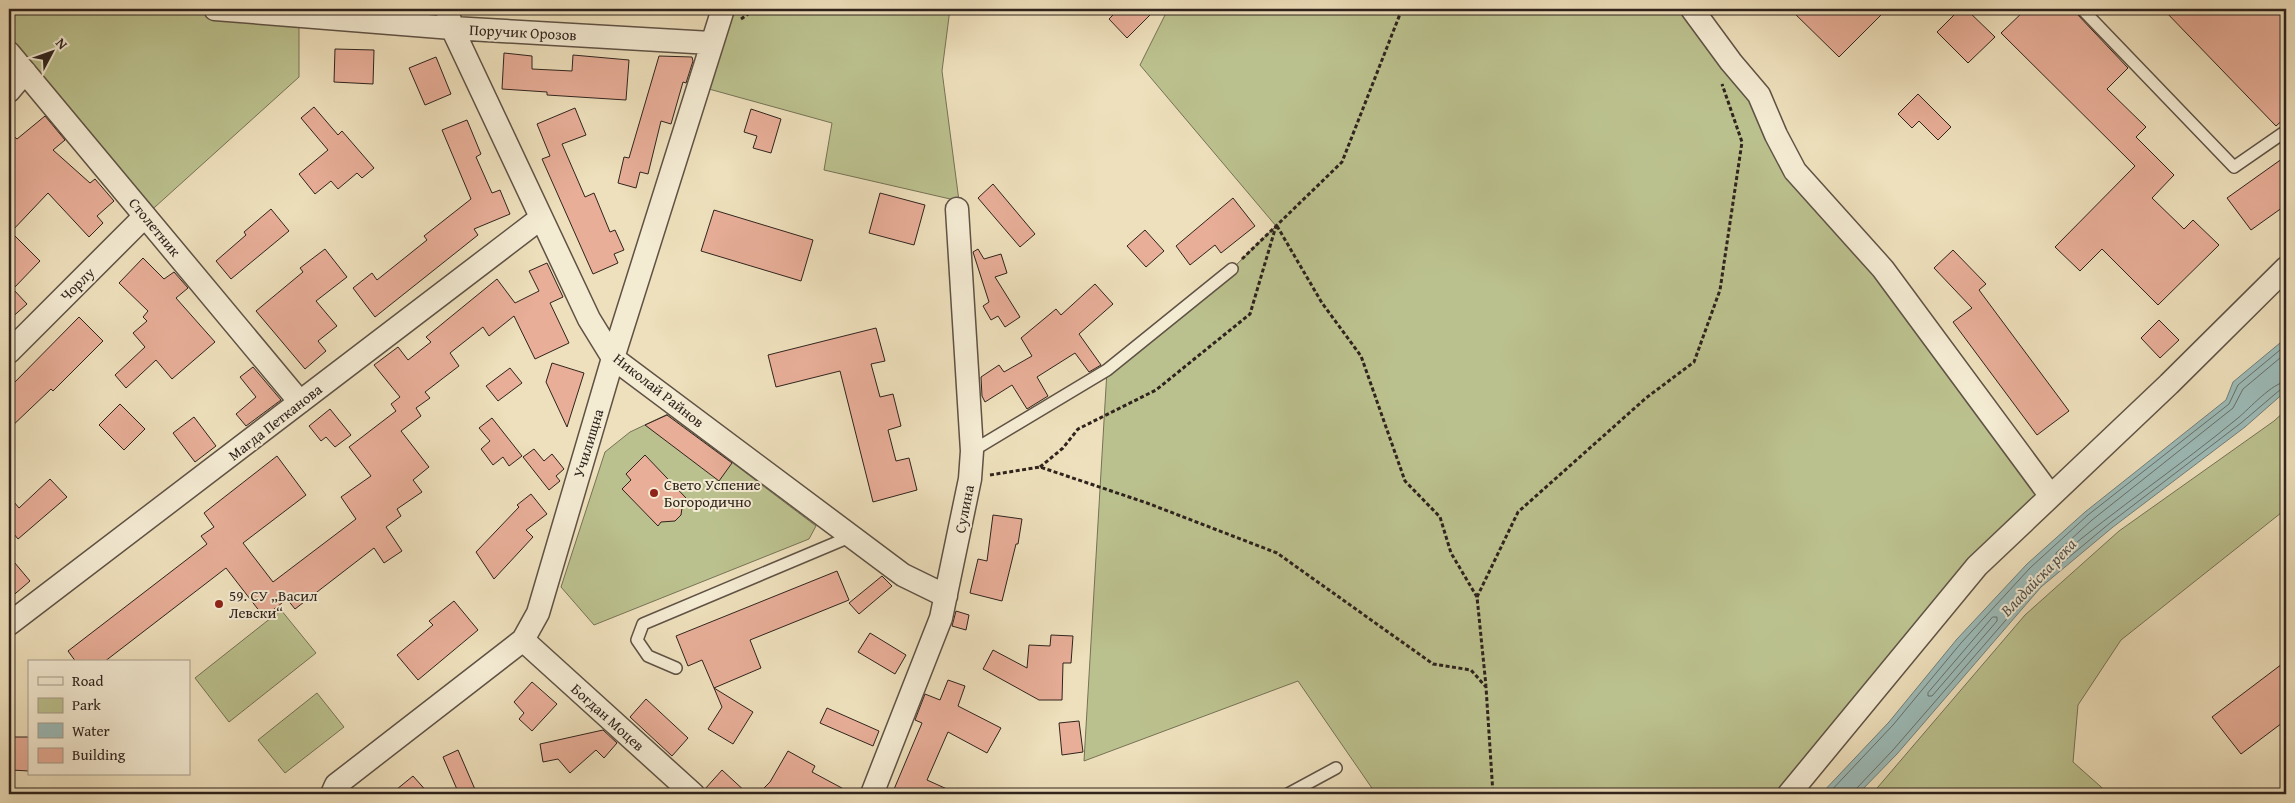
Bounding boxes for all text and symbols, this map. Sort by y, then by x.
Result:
street label: Поручик Орозов [469,19,577,45]
north arrow [28,28,78,78]
text: N [51,33,73,54]
street label: Столетник [124,193,186,261]
street label: Чорлу [55,262,99,306]
street label: Николай Райнов [609,348,709,432]
street label: Магда Петканова [224,378,327,465]
street label: Училищна [568,405,609,480]
place label: Свето Успение Богородично [664,474,761,512]
street label: Сулина [949,482,979,535]
marker: Свето Успение Богородично [648,487,660,499]
water label: Владайска река [1994,532,2082,622]
place label: 59. СУ „Васил Левски“ [229,585,317,623]
marker: 59. СУ „Васил Левски“ [213,598,225,610]
legend [28,660,190,776]
text: Road [72,670,103,691]
street label: Богдан Моцев [567,678,649,756]
text: Park [72,694,101,715]
text: Water [72,720,110,741]
text: Building [72,744,126,765]

